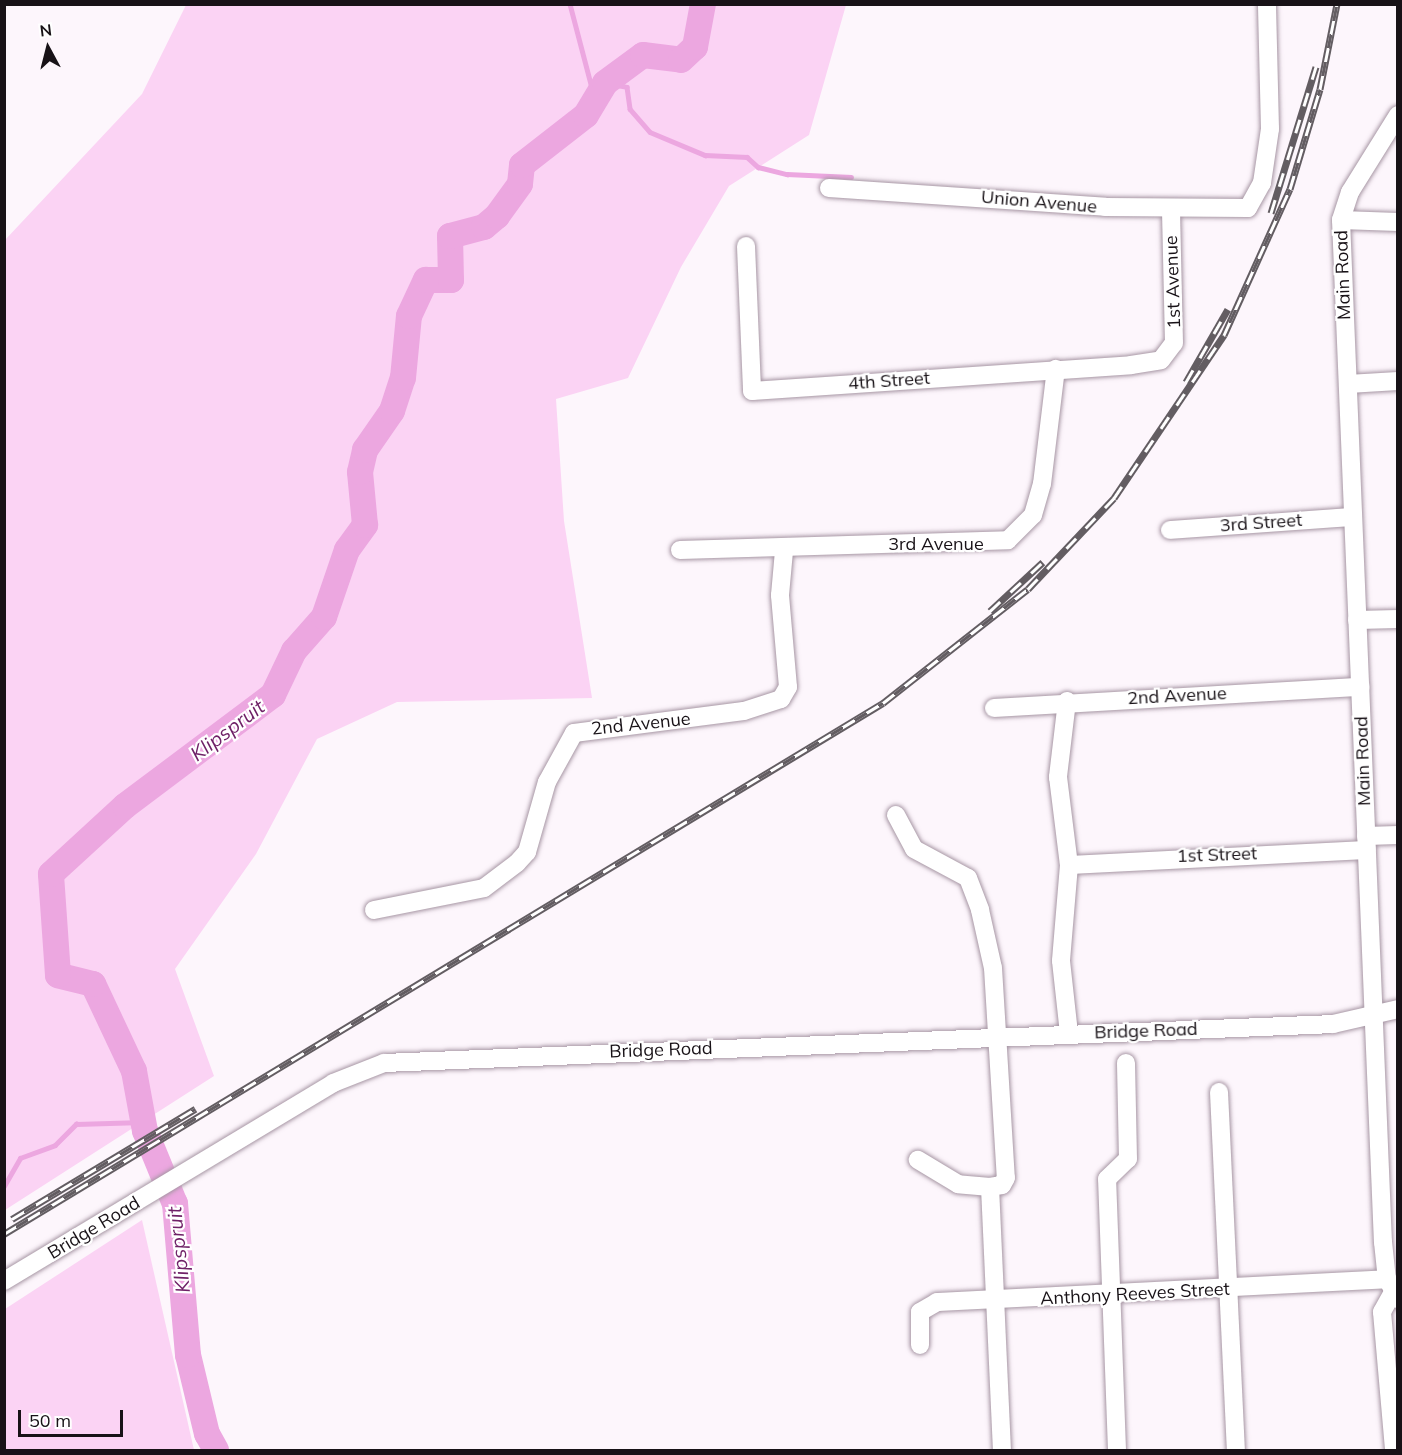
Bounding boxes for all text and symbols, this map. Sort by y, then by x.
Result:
north arrow [18,18,78,78]
text: N [39,19,53,41]
street label: Union Avenue [980,186,1098,218]
street label: Main Road [1331,230,1355,320]
street label: 1st Avenue [1161,235,1185,329]
street label: 4th Street [847,367,931,395]
street label: 3rd Street [1219,509,1303,537]
street label: 3rd Avenue [888,533,984,555]
street label: 2nd Avenue [1127,683,1227,709]
water label: Klipspruit [185,694,269,766]
street label: 2nd Avenue [590,708,692,740]
street label: Main Road [1351,716,1375,806]
street label: 1st Street [1176,843,1258,867]
street label: Bridge Road [1094,1018,1198,1044]
street label: Bridge Road [609,1037,713,1063]
street label: Bridge Road [44,1192,144,1264]
water label: Klipspruit [162,1206,194,1294]
street label: Anthony Reeves Street [1040,1278,1230,1310]
scale bar [21,1398,126,1436]
text: 50 m [29,1409,71,1432]

